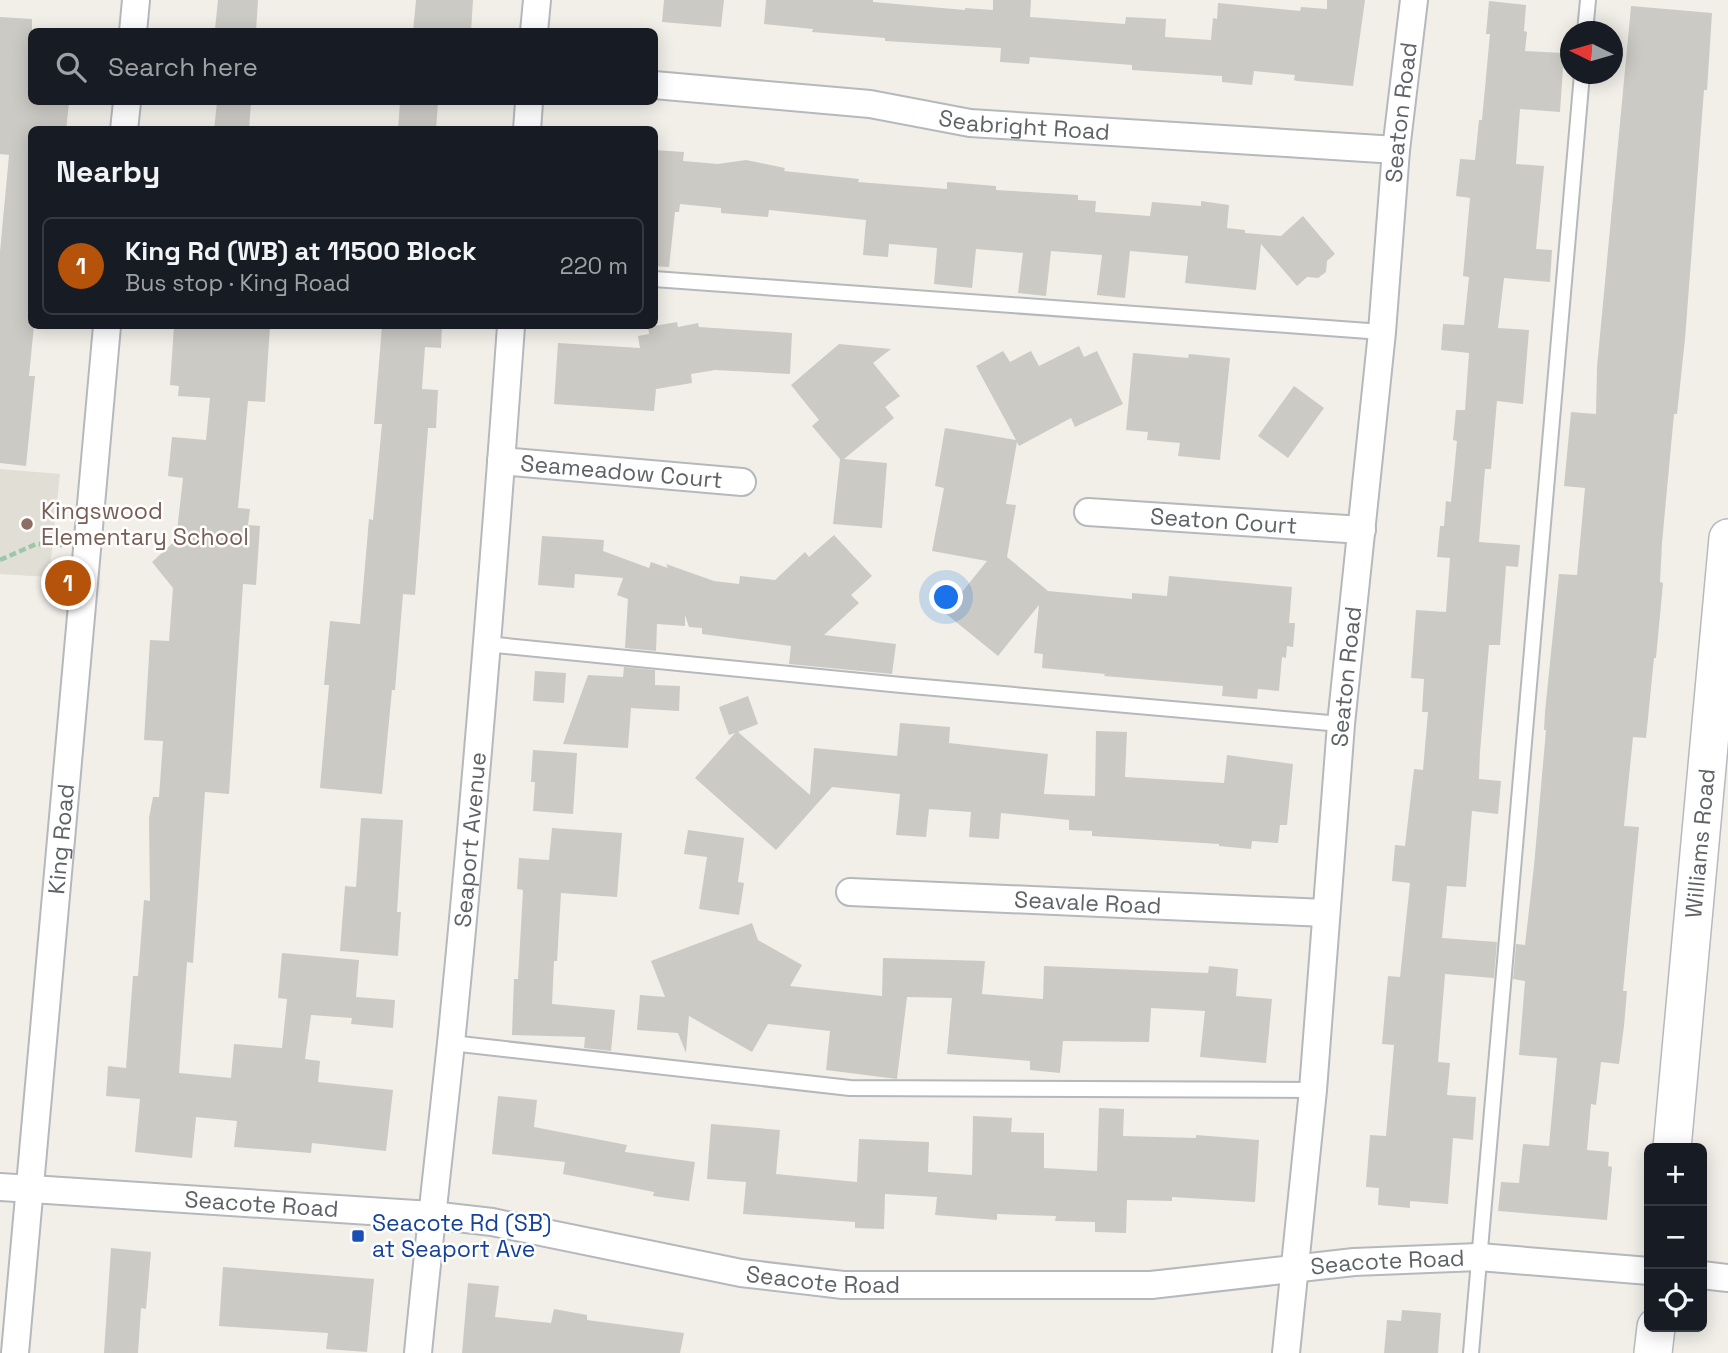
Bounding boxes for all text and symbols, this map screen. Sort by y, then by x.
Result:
north arrow [1560,21,1623,84]
search box [28,28,658,105]
street label: Seaton Road [1379,41,1424,184]
icon: search [52,48,90,86]
text: Search here [108,50,258,84]
street label: Seabright Road [936,102,1111,147]
text: Nearby [56,152,160,191]
text: King Rd (WB) at 11500 Block [125,234,477,268]
text: 1 [76,251,86,281]
text: 220 m [560,251,628,281]
text: Bus stop · King Road [125,268,350,298]
street label: Seameadow Court [519,448,724,495]
place label: Kingswood Elementary School [41,496,249,552]
street label: Seaton Court [1149,501,1298,541]
marker: Kingswood Elementary School [19,516,35,532]
pin: 1 [45,557,91,609]
your location [929,580,963,614]
street label: Seaton Road [1324,605,1368,748]
street label: Seaport Avenue [447,751,493,929]
street label: Williams Road [1678,767,1722,919]
street label: King Road [41,782,81,896]
street label: Seavale Road [1014,884,1162,921]
map controls [1644,1143,1707,1332]
button: + [1644,1143,1707,1206]
street label: Seacote Road [183,1184,339,1224]
button: − [1644,1206,1707,1269]
place label: Seacote Rd (SB) at Seaport Ave [372,1208,551,1264]
marker: Seacote Rd (SB) at Seaport Ave [350,1228,366,1244]
street label: Seacote Road [1309,1243,1465,1282]
street label: Seacote Road [745,1259,900,1300]
button: locate [1644,1269,1707,1332]

